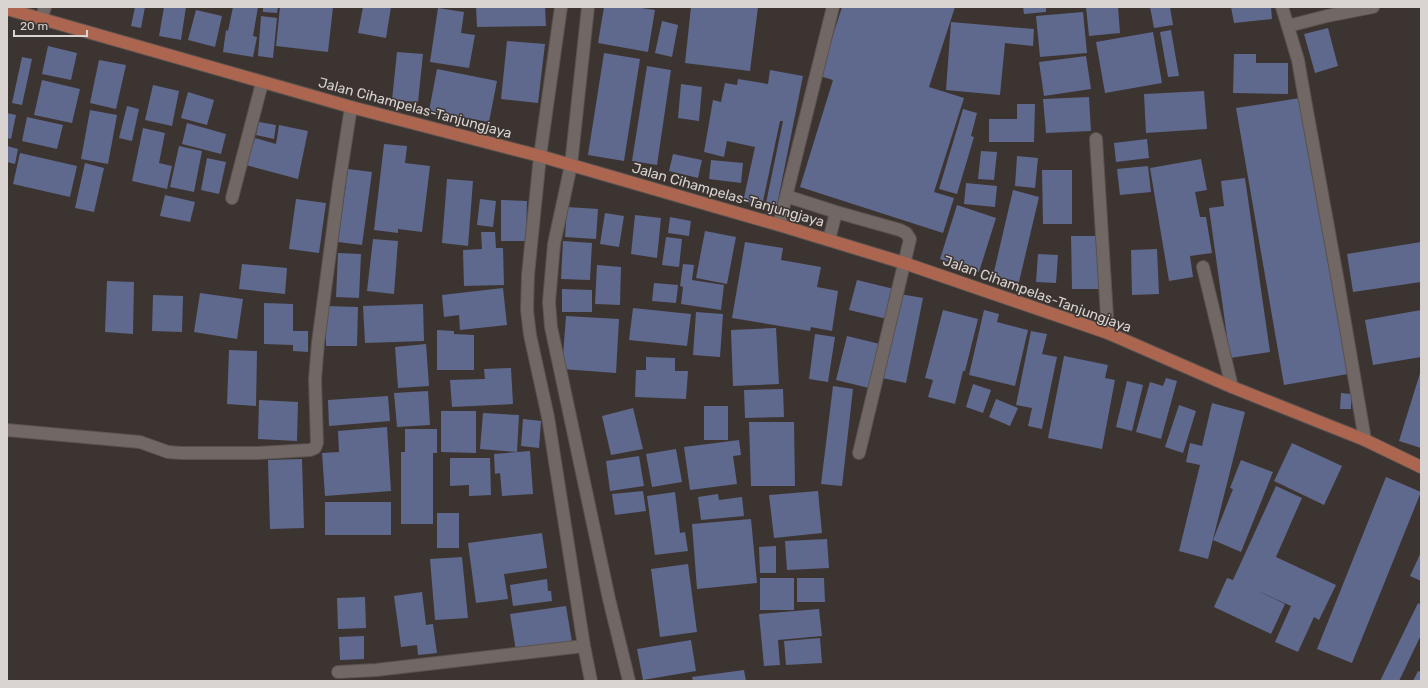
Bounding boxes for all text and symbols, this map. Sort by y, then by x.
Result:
scale bar [14,12,87,38]
text: 20 m [20,19,48,33]
street label: Jalan Cihampelas-Tanjungjaya [316,74,514,142]
street label: Jalan Cihampelas-Tanjungjaya [630,159,826,231]
street label: Jalan Cihampelas-Tanjungjaya [940,252,1134,336]

